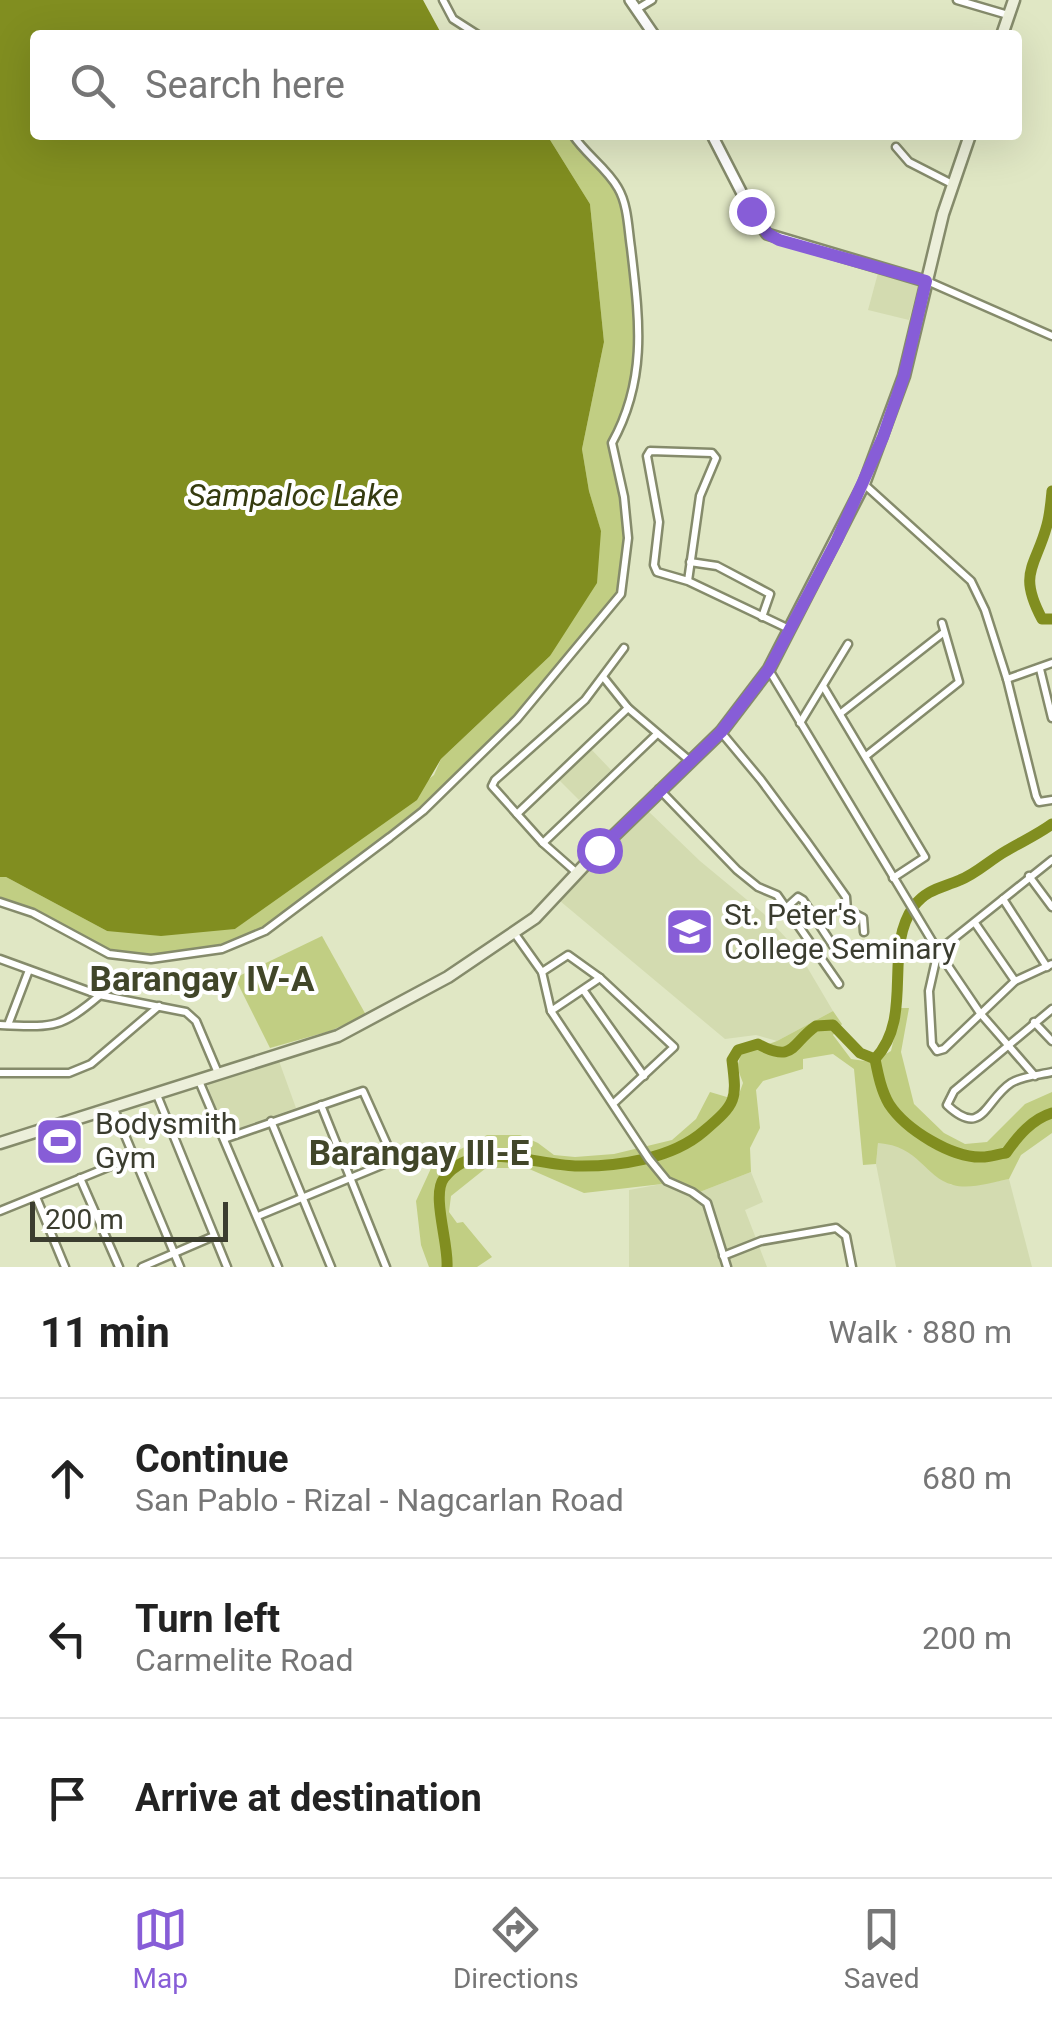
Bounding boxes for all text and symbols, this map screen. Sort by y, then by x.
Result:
search box [30,30,1022,140]
icon: search [65,58,120,113]
text: Search here [145,63,345,107]
route end [729,189,775,235]
water label: Sampaloc Lake [187,476,399,514]
route start [577,828,623,874]
place label: St. Peter's College Seminary [724,897,956,966]
school or university icon: St. Peter's College Seminary [663,906,715,958]
district label: Barangay IV-A [90,959,315,1000]
place label: Bodysmith Gym [95,1106,237,1175]
sports icon: Bodysmith Gym [34,1115,86,1167]
district label: Barangay III-E [309,1133,529,1174]
scale bar [30,1197,228,1242]
text: 200 m [45,1203,124,1236]
text: 11 min [40,1308,170,1357]
text: Walk · 880 m [829,1313,1012,1351]
text: Continue [135,1437,289,1481]
icon: ahead [40,1451,95,1506]
text: 680 m [922,1459,1012,1497]
text: San Pablo - Rizal - Nagcarlan Road [135,1481,624,1519]
text: Turn left [135,1597,280,1641]
icon: left [40,1611,95,1666]
text: 200 m [922,1619,1012,1657]
text: Carmelite Road [135,1641,353,1679]
icon: arrive [40,1771,95,1826]
text: Arrive at destination [135,1776,482,1820]
tab: Map [133,1902,188,1995]
tab: Directions [453,1902,579,1995]
tab: Saved [844,1902,919,1995]

